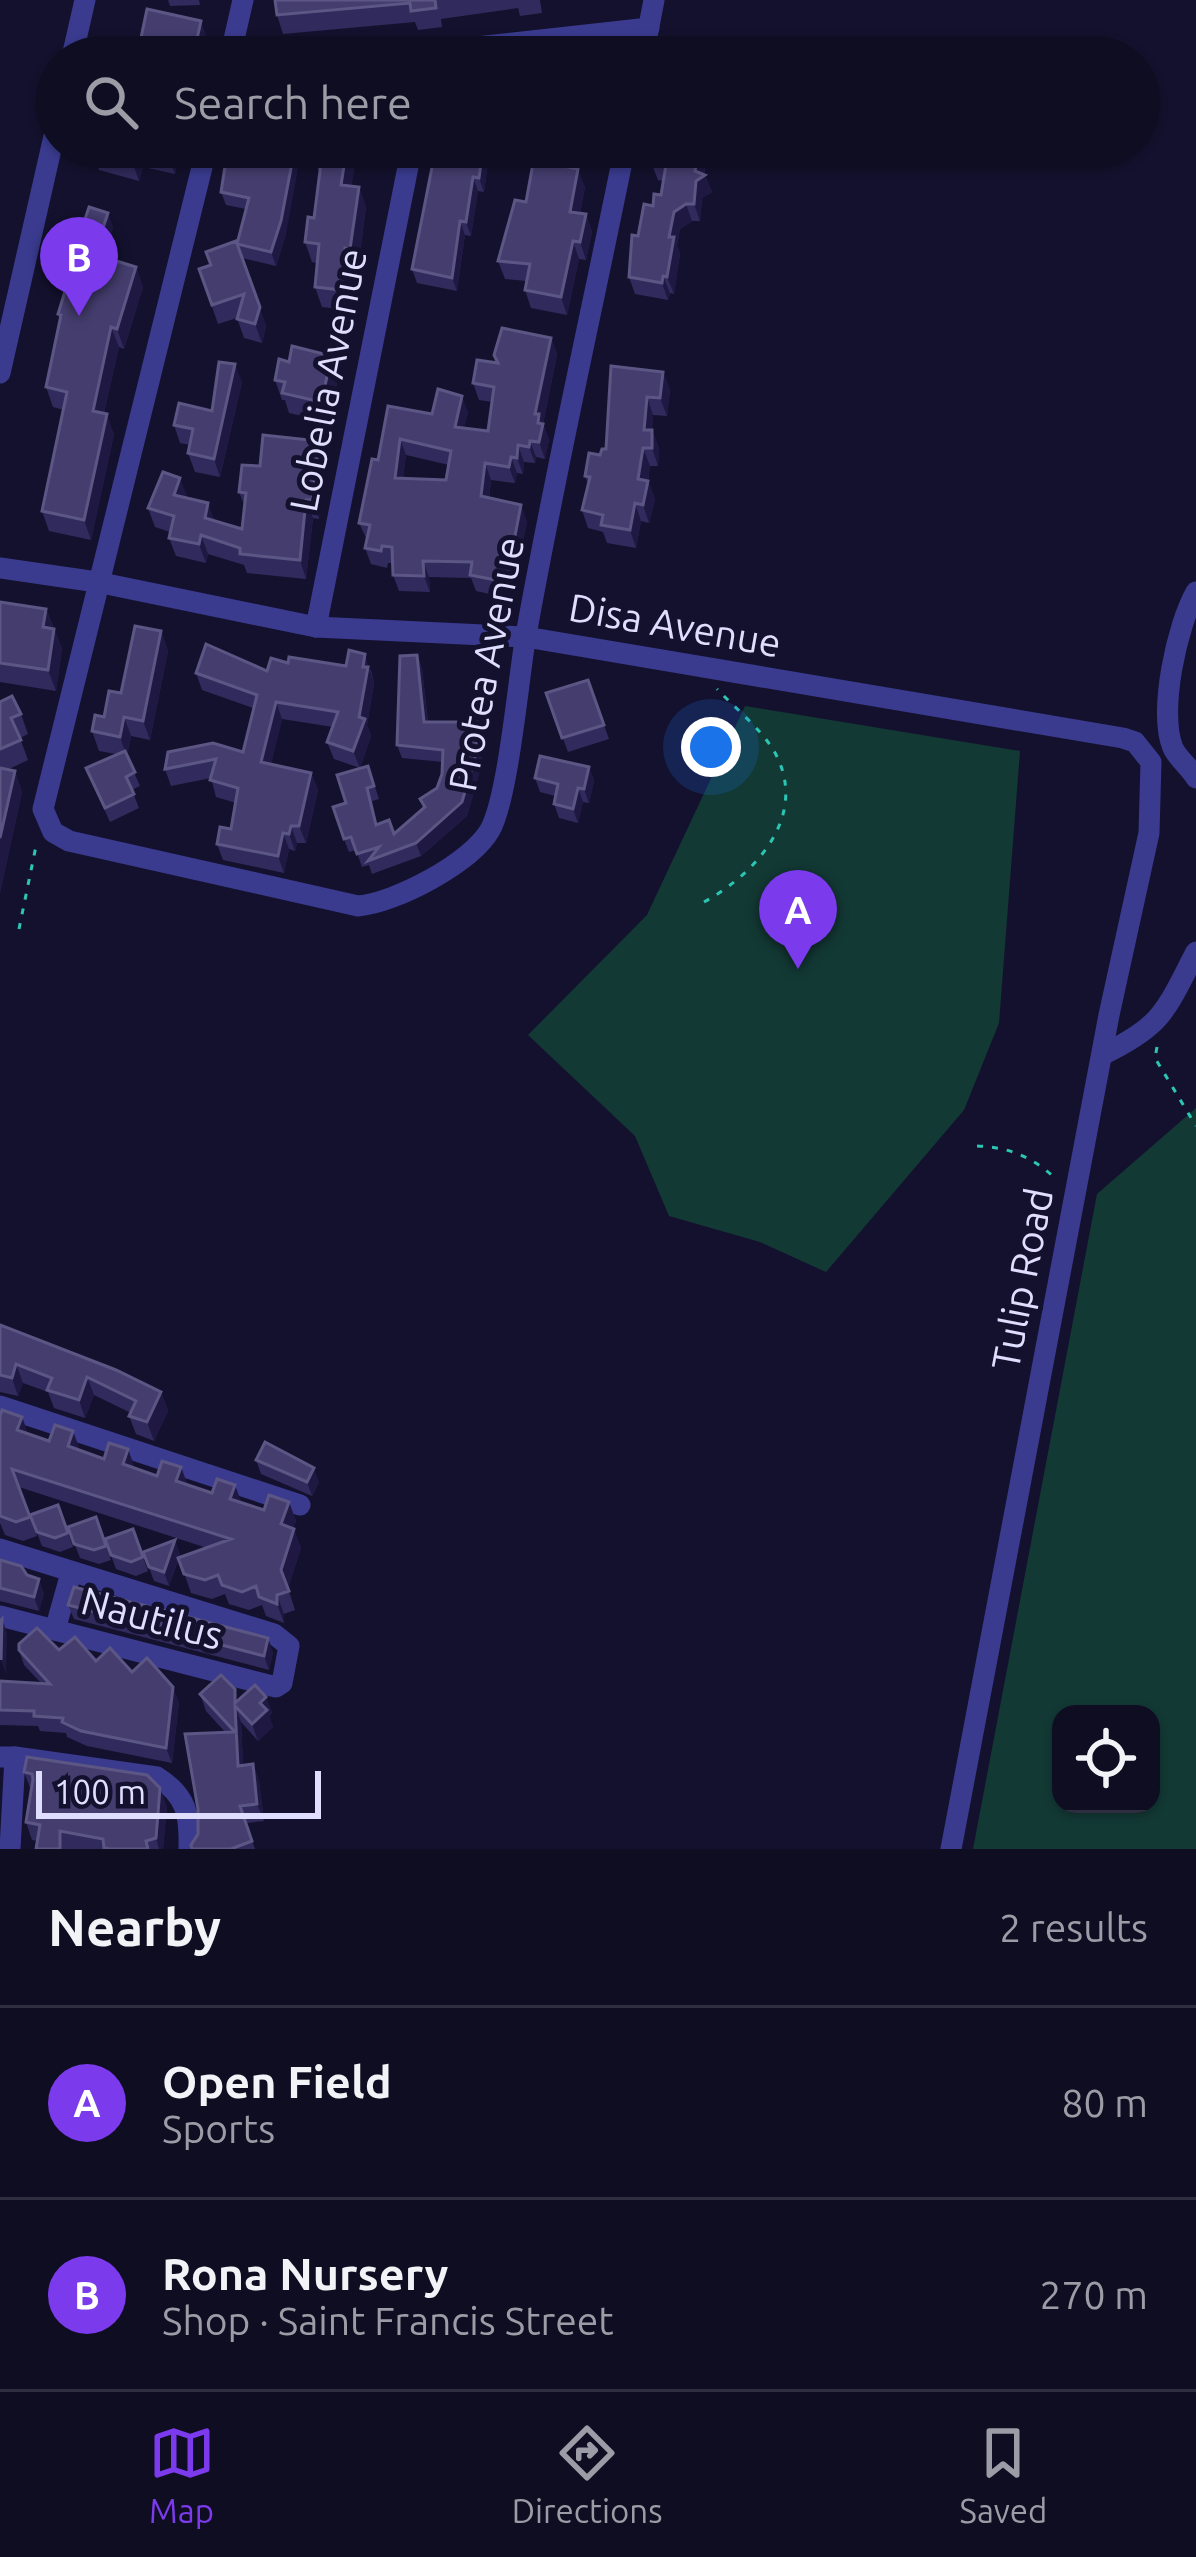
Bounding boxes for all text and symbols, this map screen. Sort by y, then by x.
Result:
search box [36,36,1160,168]
icon: search [78,69,144,135]
text: Search here [174,77,412,128]
pin: B [40,217,118,316]
street label: Lobelia Avenue [281,245,374,515]
street label: Protea Avenue [440,533,531,795]
street label: Disa Avenue [566,585,784,664]
your location [681,717,741,777]
pin: A [759,870,837,969]
street label: Tulip Road [983,1184,1060,1373]
street label: Nautilus [77,1578,227,1657]
map controls [1052,1705,1160,1813]
button: locate [1052,1705,1160,1813]
scale bar [36,1765,321,1818]
text: 100 m [54,1773,146,1810]
text: Nearby [48,1898,221,1956]
text: 2 results [999,1906,1148,1949]
text: Open Field [162,2056,392,2107]
text: A [73,2081,101,2124]
text: 80 m [1061,2081,1148,2124]
text: Sports [162,2107,275,2150]
text: Rona Nursery [162,2248,448,2299]
text: B [74,2273,100,2316]
text: 270 m [1039,2273,1148,2316]
text: Shop · Saint Francis Street [162,2299,614,2342]
tab: Map [149,2420,215,2529]
tab: Directions [512,2420,662,2529]
tab: Saved [960,2420,1047,2529]

